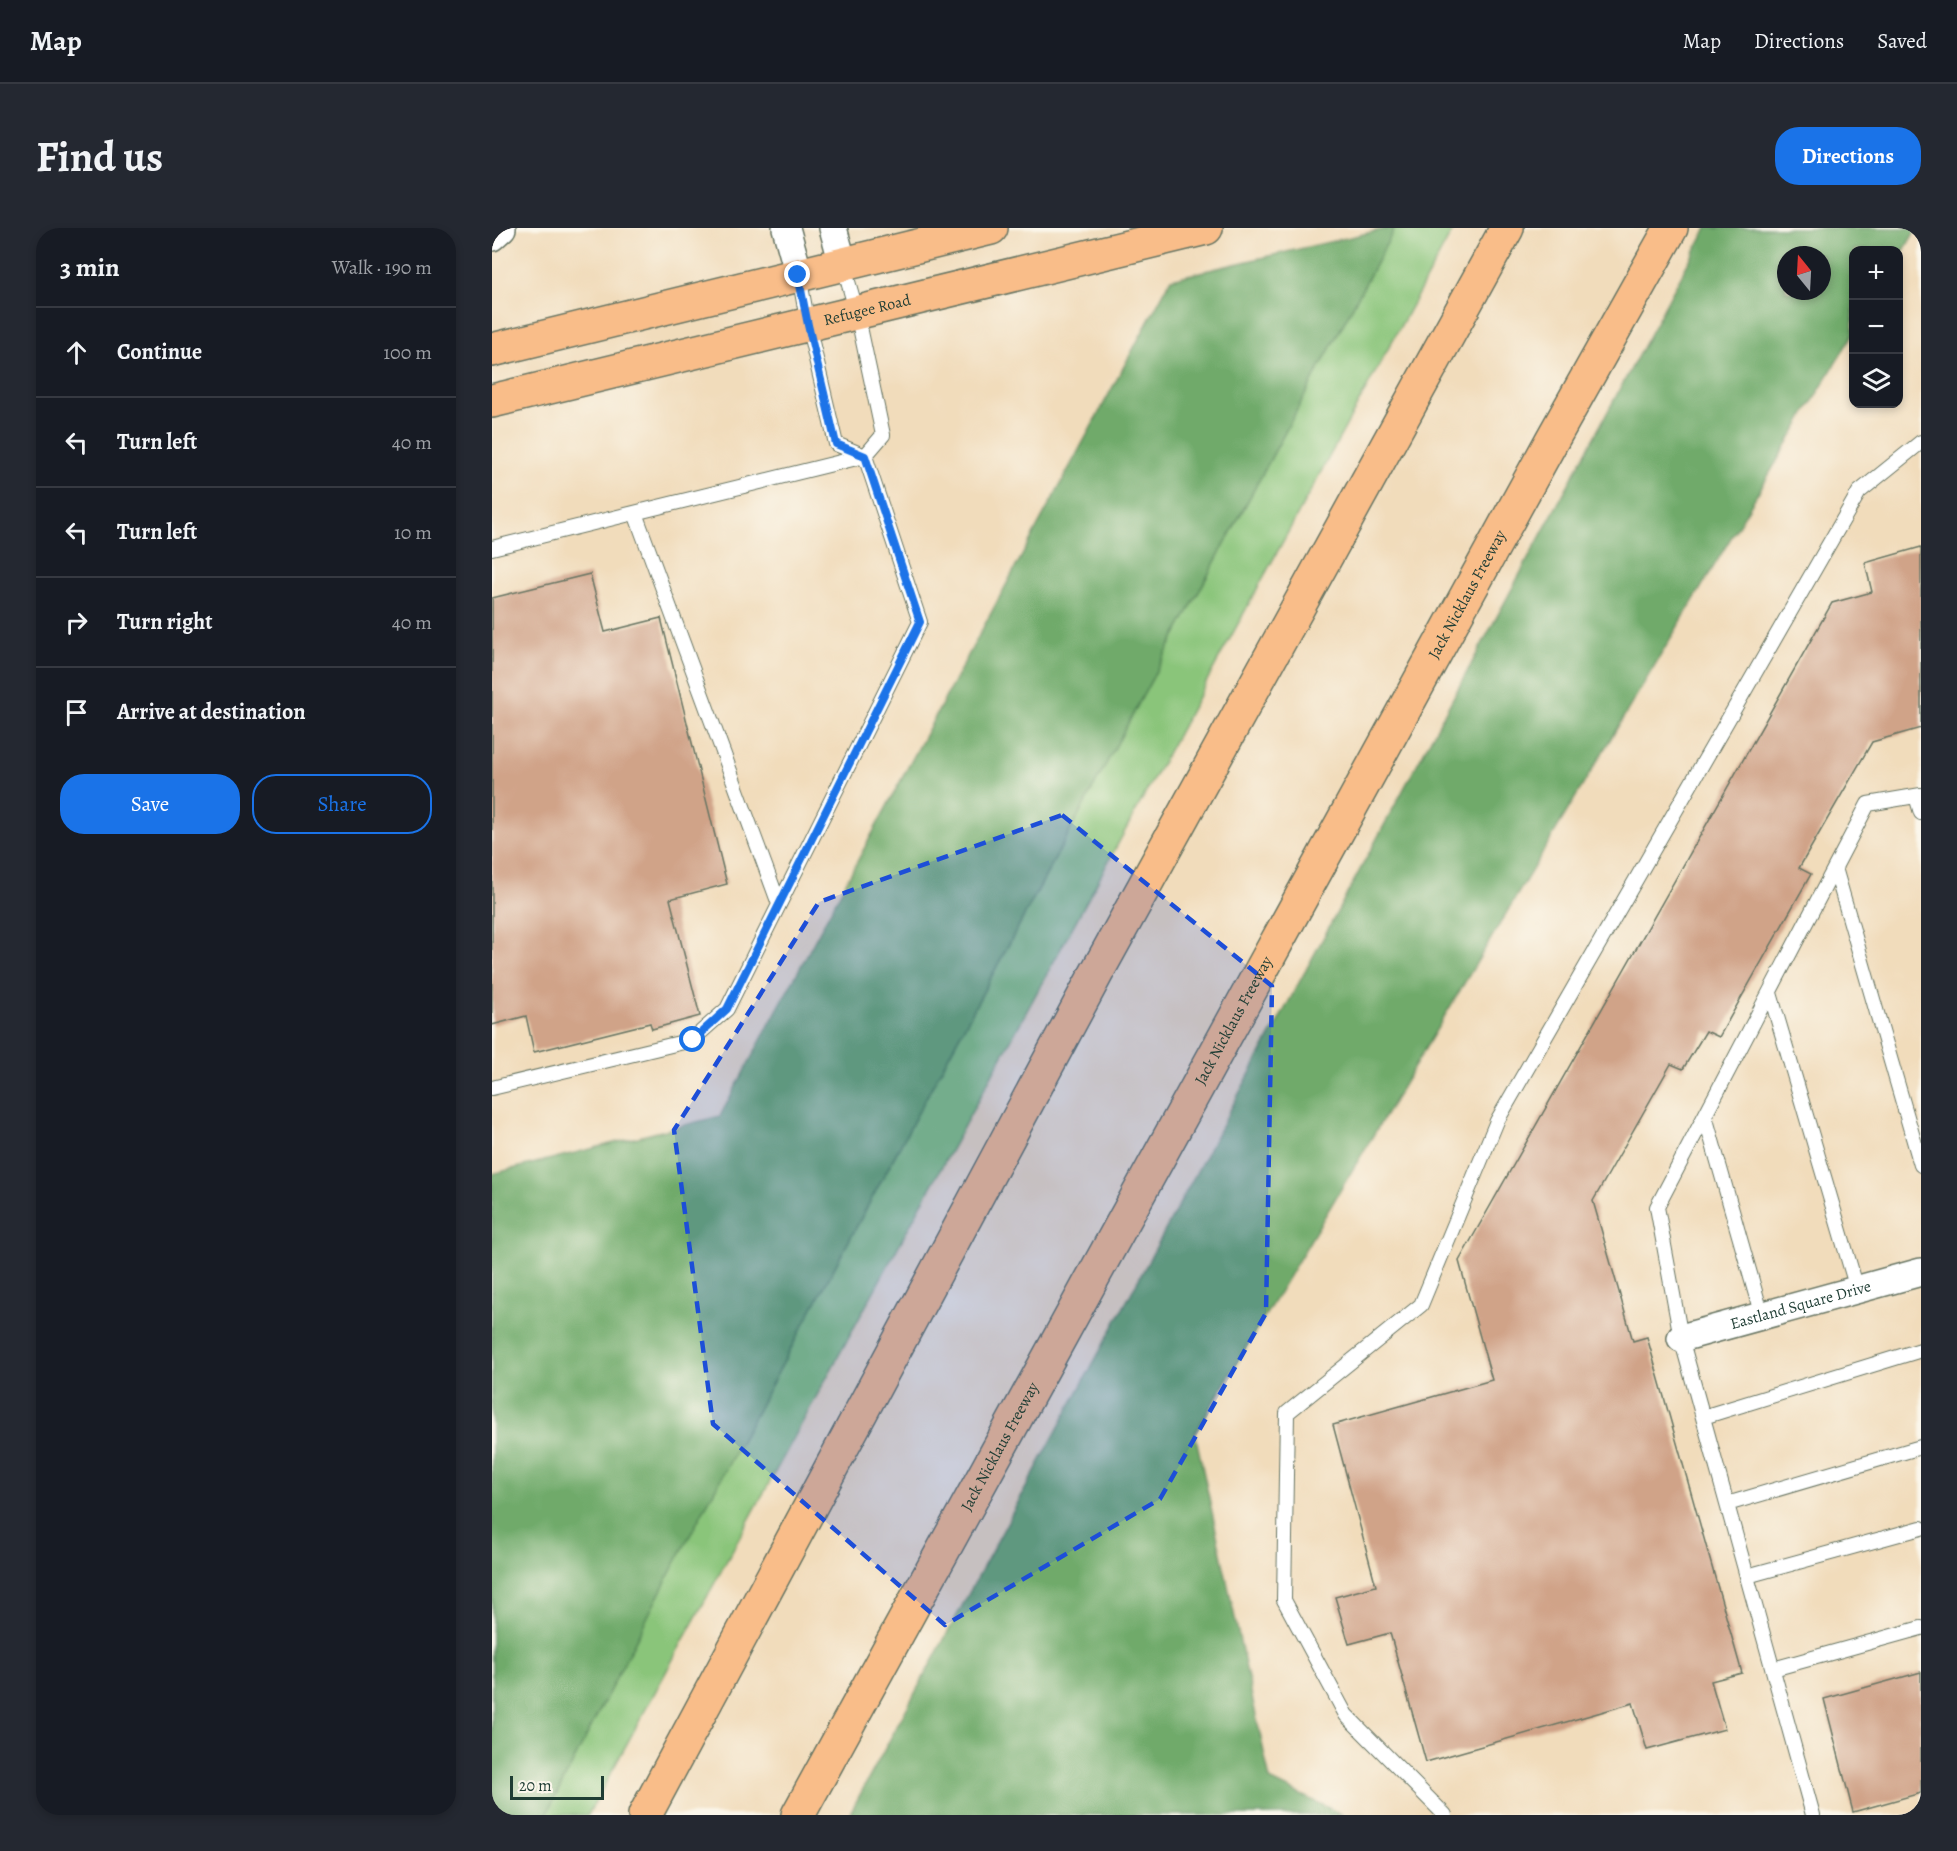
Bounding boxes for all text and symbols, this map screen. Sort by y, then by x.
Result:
text: Map [30,22,82,60]
text: Map [1683,27,1721,55]
text: Directions [1754,27,1844,55]
text: Saved [1877,27,1927,55]
button: Directions [1775,127,1921,185]
text: Find us [36,128,163,185]
north arrow [1777,246,1831,300]
map controls [1849,246,1903,408]
button: + [1849,246,1903,300]
text: 3 min [60,250,120,285]
text: Walk · 190 m [332,254,432,281]
route end [784,261,810,287]
street label: Refugee Road [821,289,914,331]
button: − [1849,300,1903,354]
icon: ahead [60,336,93,369]
text: Continue [117,337,202,367]
text: 100 m [383,339,432,366]
button: layers [1849,354,1903,408]
icon: left [60,426,93,459]
text: Turn left [117,427,197,457]
text: 40 m [392,429,432,456]
icon: left [60,516,93,549]
text: Turn left [117,517,197,547]
text: 10 m [394,519,432,546]
street label: Jack Nicklaus Freeway [1423,525,1512,663]
icon: right [60,606,93,639]
text: Turn right [117,607,213,637]
text: 40 m [392,609,432,636]
icon: arrive [60,696,93,729]
text: Arrive at destination [117,697,306,727]
button: Save [60,774,240,834]
button: Share [252,774,432,834]
street label: Jack Nicklaus Freeway [1189,951,1278,1089]
route start [679,1026,705,1052]
street label: Eastland Square Drive [1728,1275,1873,1335]
street label: Jack Nicklaus Freeway [956,1378,1045,1515]
scale bar [510,1773,604,1800]
text: 20 m [519,1775,552,1797]

